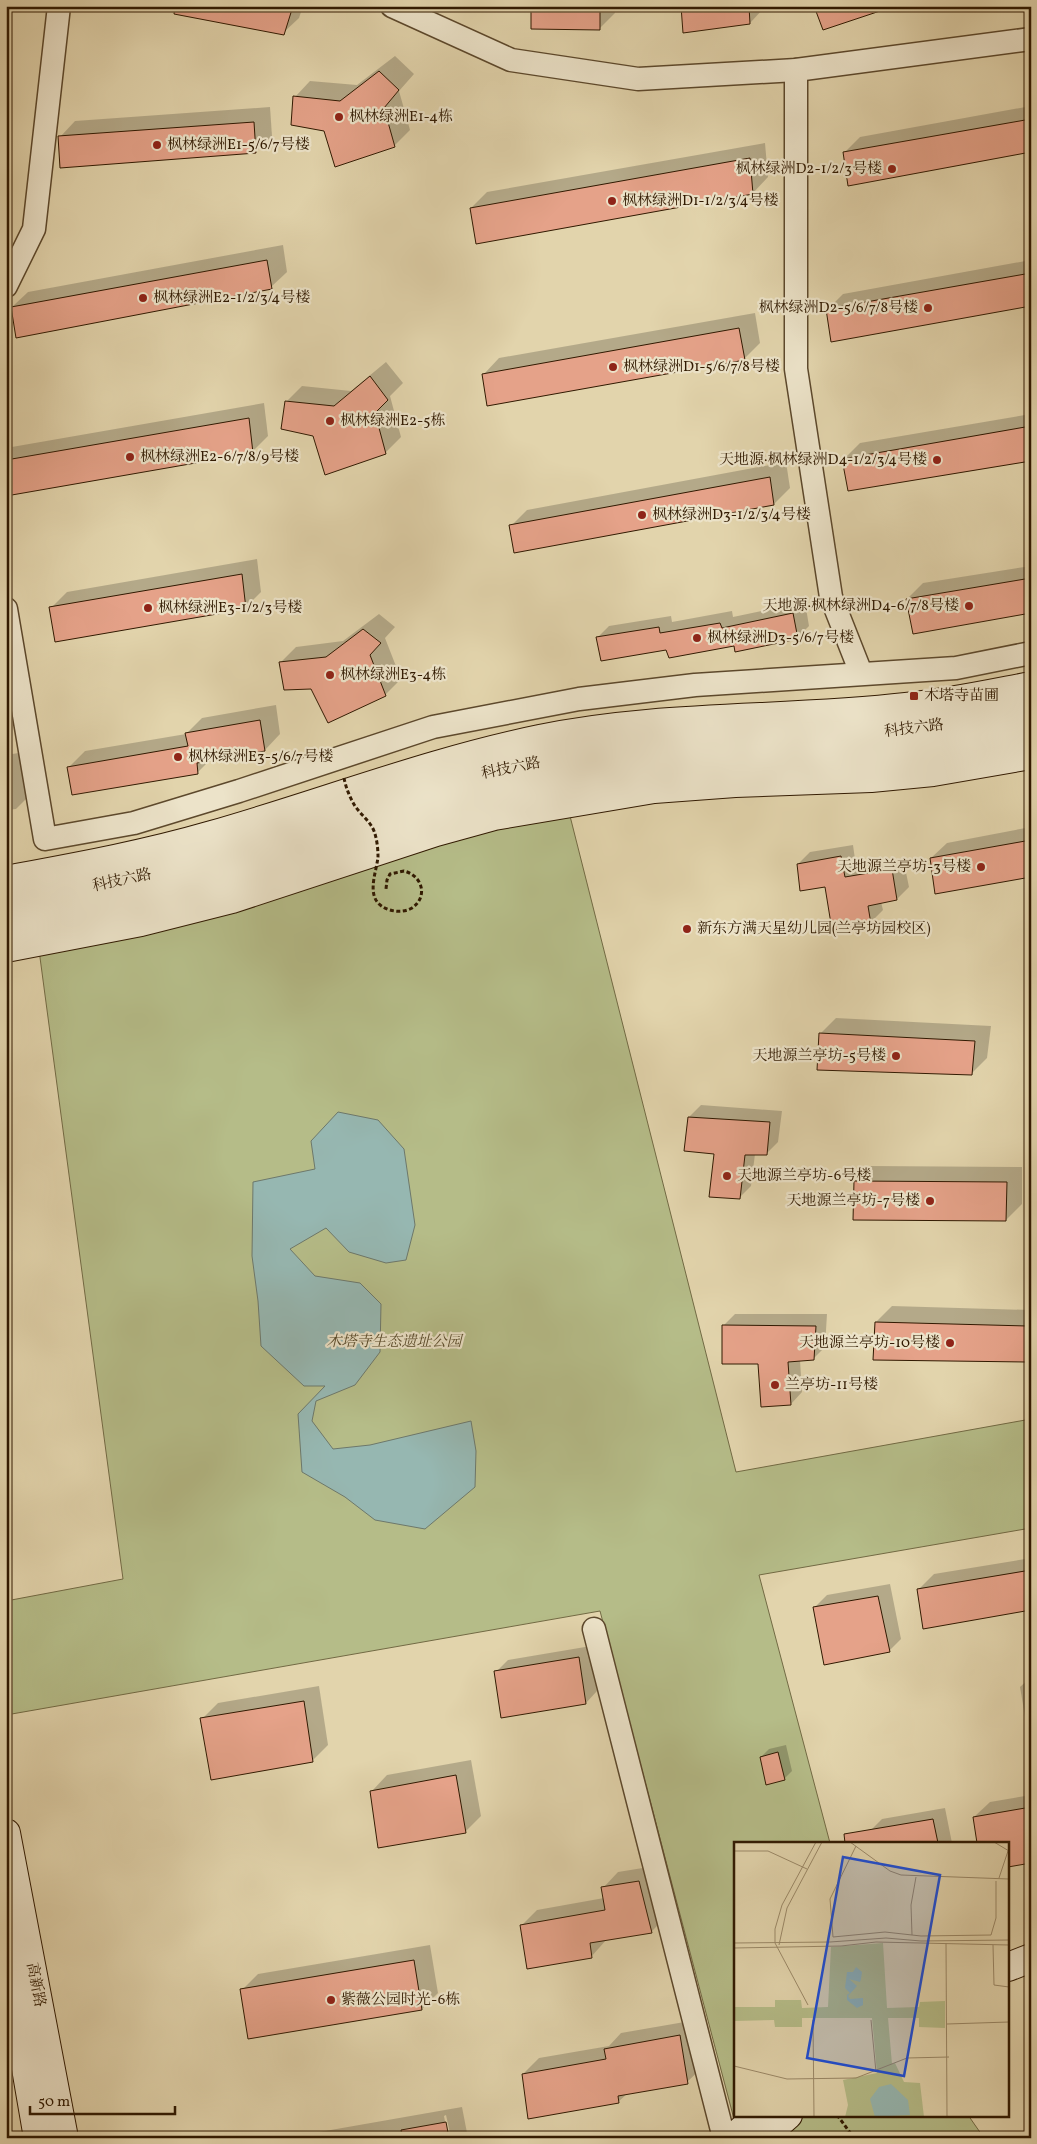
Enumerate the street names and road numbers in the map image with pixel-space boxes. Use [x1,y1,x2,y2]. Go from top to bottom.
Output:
street label: 科技六路 [883,715,945,743]
street label: 科技六路 [480,753,542,785]
street label: 科技六路 [90,864,154,898]
street label: 高新路 [20,1961,50,2009]

